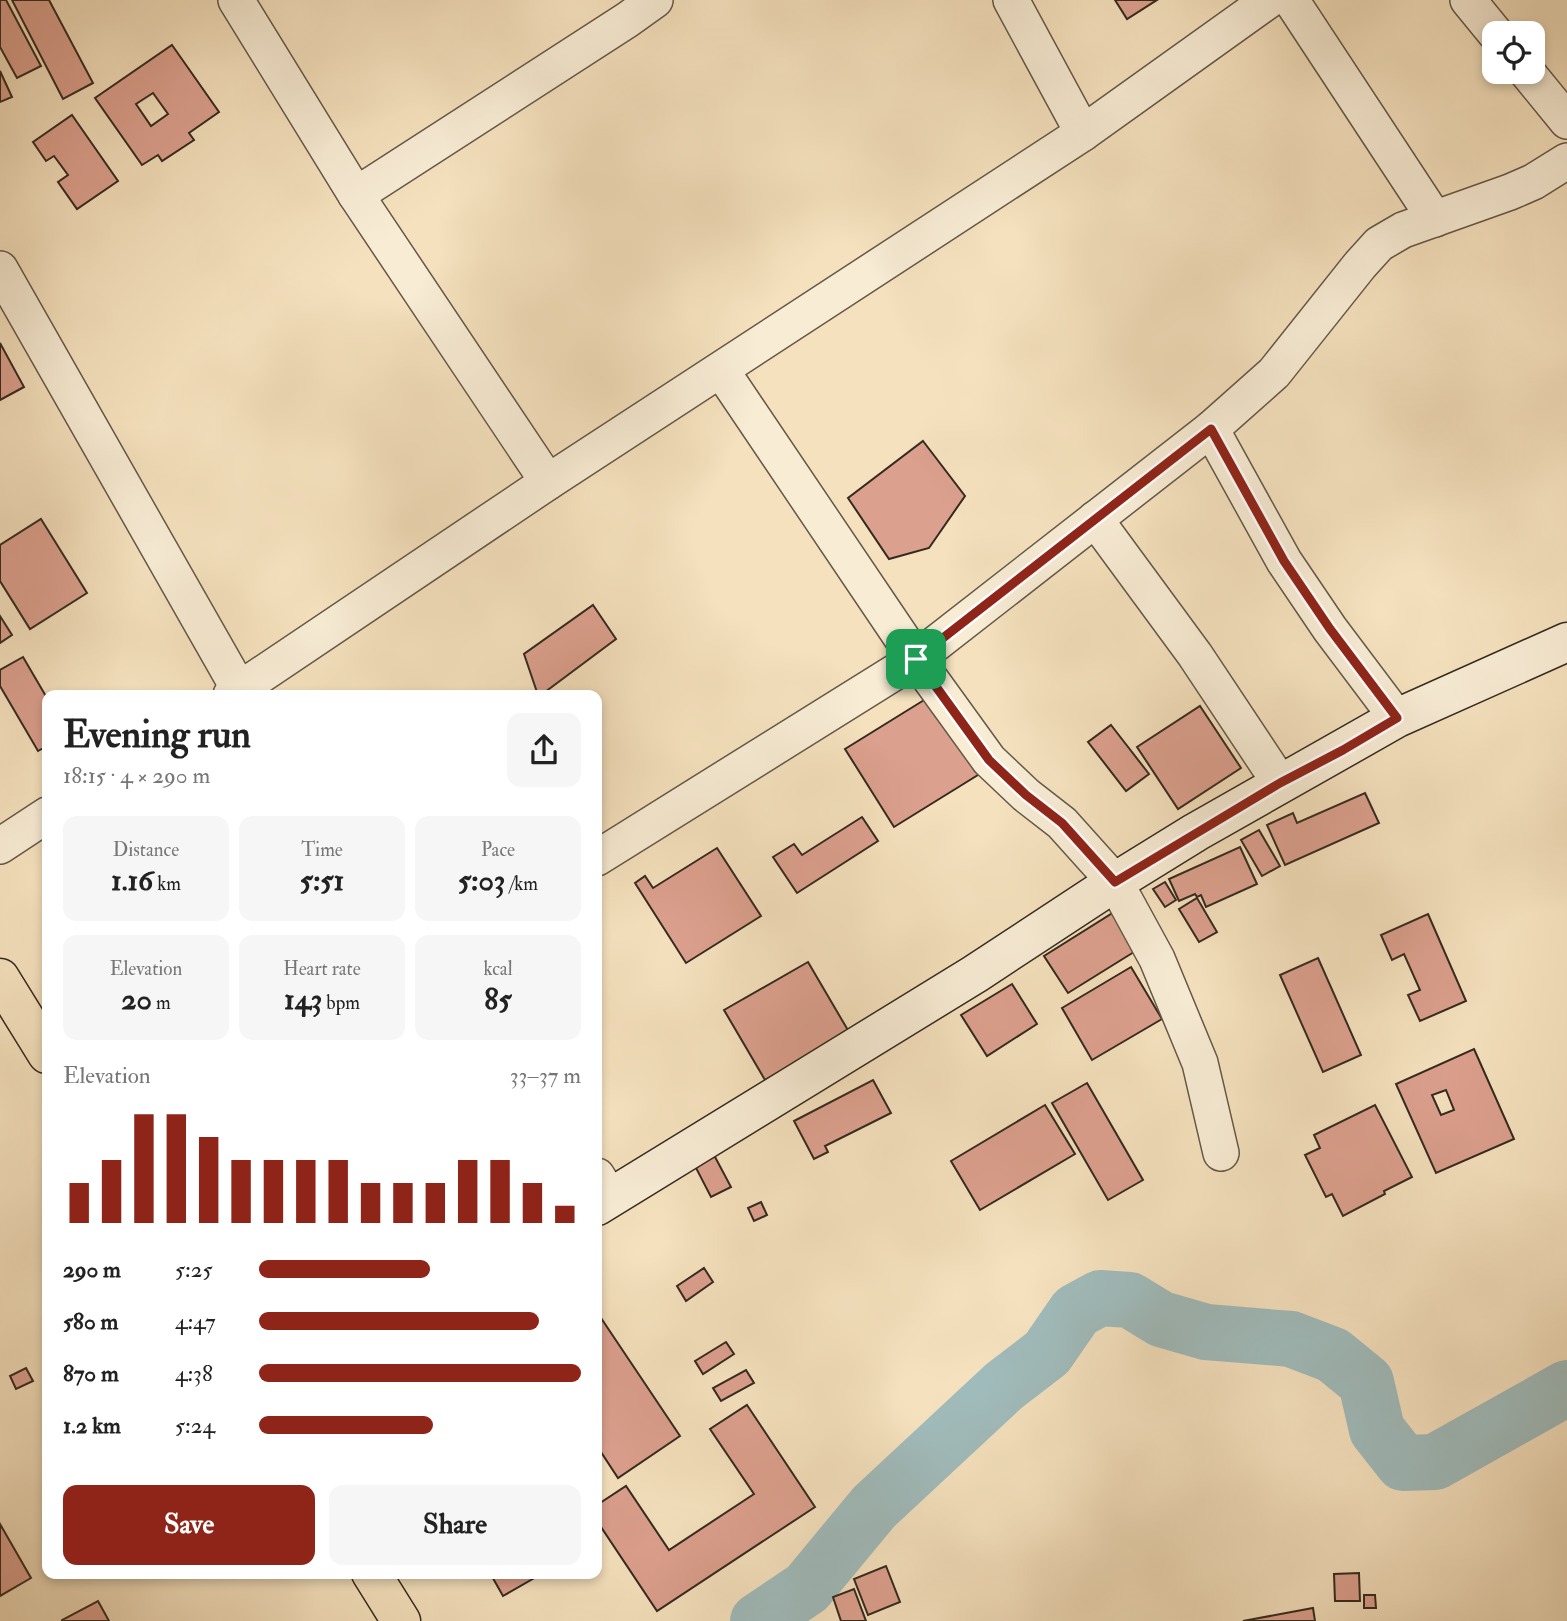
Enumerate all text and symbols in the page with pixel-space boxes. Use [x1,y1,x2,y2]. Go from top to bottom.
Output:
map controls [1482,21,1545,84]
button: locate [1482,21,1545,84]
pin [886,629,946,689]
icon: arrive [897,640,935,678]
text: Evening run [63,711,251,759]
button: share [507,713,581,787]
text: 18:15 · 4 × 290 m [63,761,210,790]
text: Distance [113,838,179,862]
text: Time [301,838,343,862]
text: Pace [481,838,515,862]
text: 1.16 [111,862,153,899]
text: 5:51 [300,862,344,899]
text: 5:03 [458,862,505,899]
text: km [153,872,181,896]
text: /km [505,872,538,896]
text: Elevation [110,957,182,981]
text: Heart rate [283,957,361,981]
text: kcal [483,957,513,981]
text: 20 [121,981,152,1018]
text: 143 [284,981,322,1018]
text: 85 [484,981,512,1018]
text: m [152,991,171,1015]
text: bpm [322,991,360,1015]
text: Elevation [63,1061,151,1090]
text: 33–37 m [510,1061,581,1090]
text: 290 m [63,1255,121,1284]
text: 5:25 [175,1255,213,1284]
text: 580 m [63,1307,118,1336]
text: 4:47 [175,1307,216,1336]
text: 870 m [63,1359,119,1388]
text: 4:38 [175,1359,213,1388]
text: 1.2 km [63,1411,121,1440]
text: 5:24 [175,1411,215,1440]
button: Save [63,1485,315,1565]
button: Share [329,1485,581,1565]

